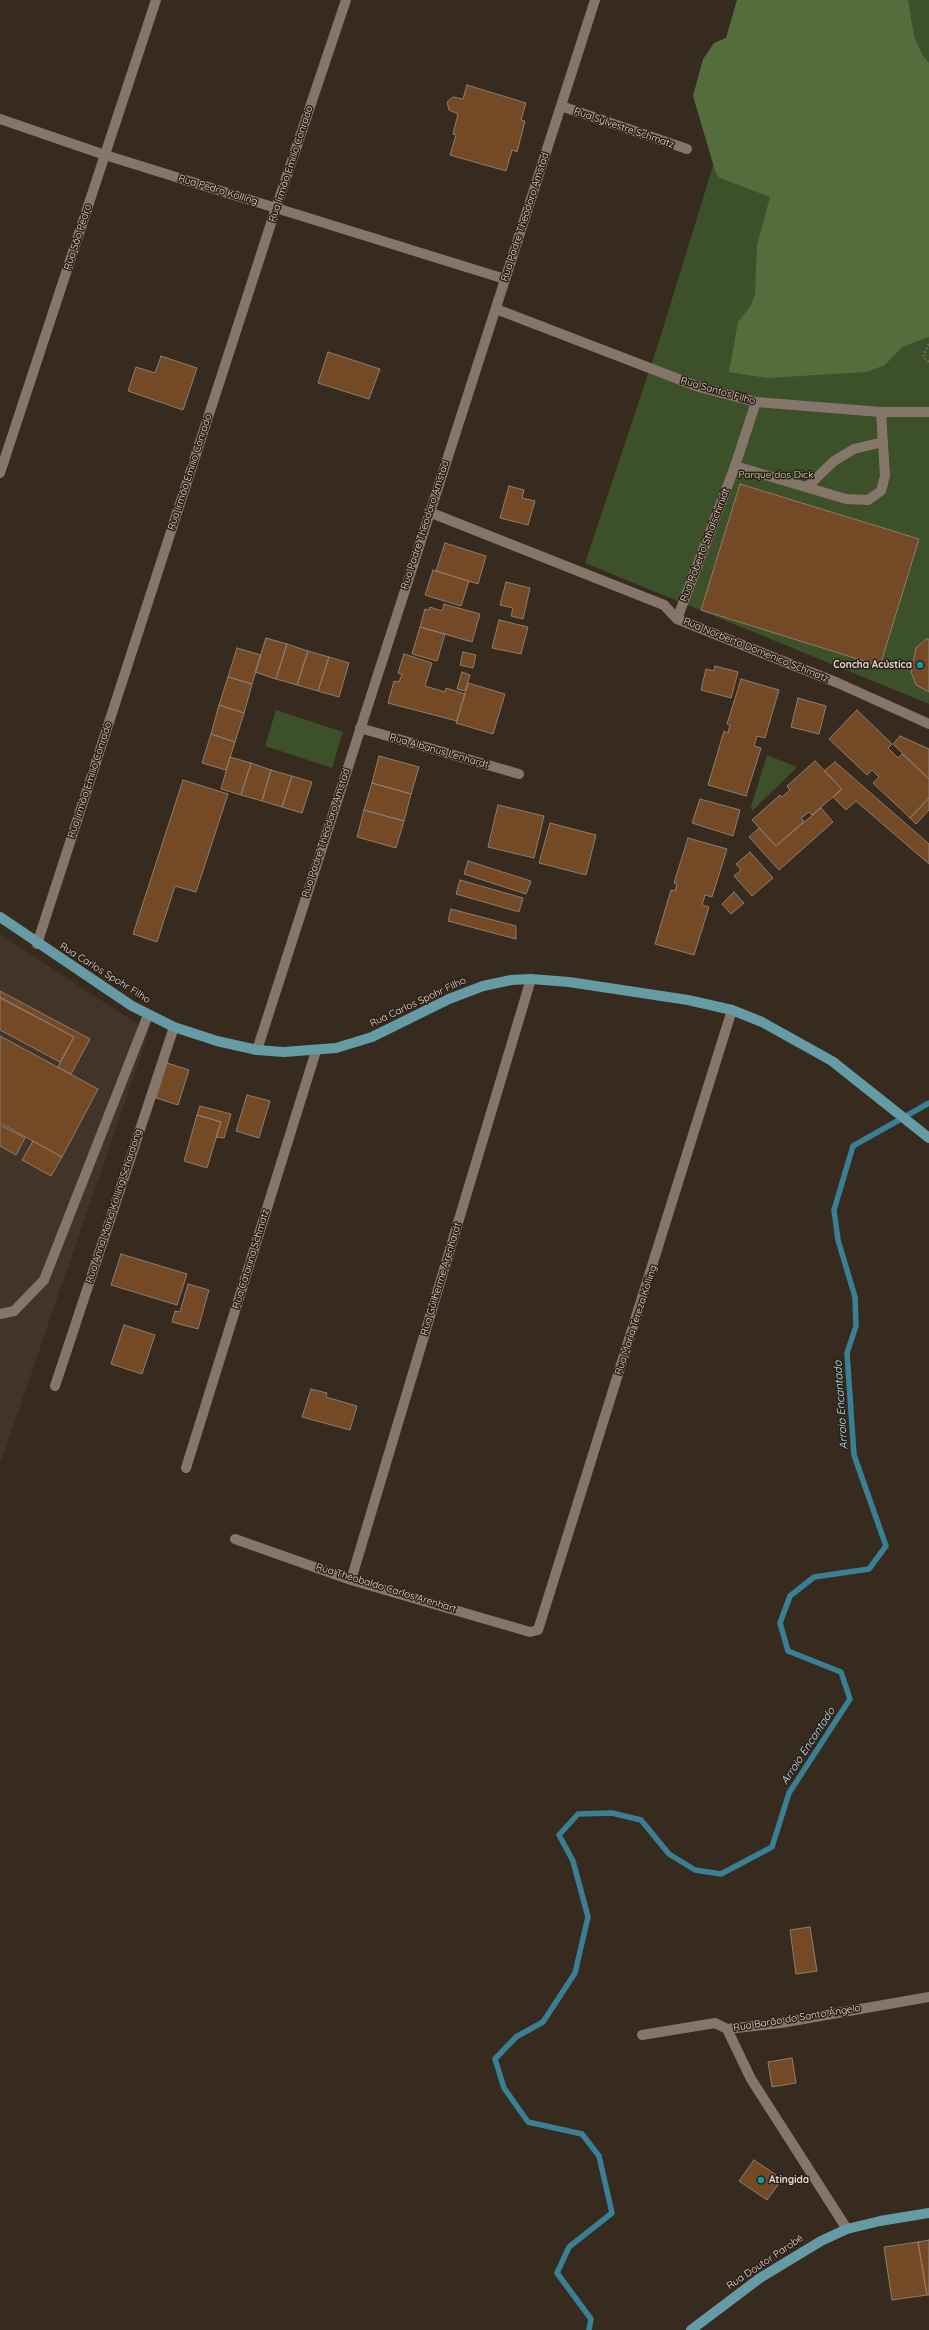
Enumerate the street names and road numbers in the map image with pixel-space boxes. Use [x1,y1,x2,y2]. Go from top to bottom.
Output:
street label: Rua Irmão Emílio Conrado [266,104,316,224]
street label: Rua Sylvestre Schmatz [572,105,676,151]
street label: Rua Padre Theodoro Amstad [498,151,552,283]
street label: Rua Pedro Kolling [177,172,259,208]
street label: Rua São Pedro [62,202,94,272]
street label: Rua Santos Filho [679,375,757,407]
street label: Rua Irmão Emílio Conrado [165,412,215,532]
street label: Rua Padre Theodoro Amstad [398,459,452,591]
street label: Rua Roberto Sthalschmidt [678,486,732,604]
street label: Rua Norberto Domenico Schmatz [682,615,830,685]
street label: Rua Irmão Emílio Conrado [65,720,115,840]
street label: Rua Albanus Lenhardt [388,731,490,771]
street label: Rua Padre Theodoro Amstad [299,767,353,899]
street label: Rua Carlos Spohr Filho [57,940,153,1006]
street label: Rua Carlos Spohr Filho [368,974,468,1030]
street label: Rua Anna Maria Kolling Schardong [83,1127,145,1285]
street label: Rua Catarina Schmatz [230,1208,272,1310]
street label: Rua Guilherme Arenhardt [418,1221,464,1337]
street label: Rua Maria Tereza Kolling [613,1264,659,1376]
street label: Rua Theobaldo Carlos Arenhart [314,1561,458,1615]
street label: Rua Barão do Santo Ângelo [732,2002,862,2034]
street label: Rua Doutor Parobé [725,2232,805,2292]

